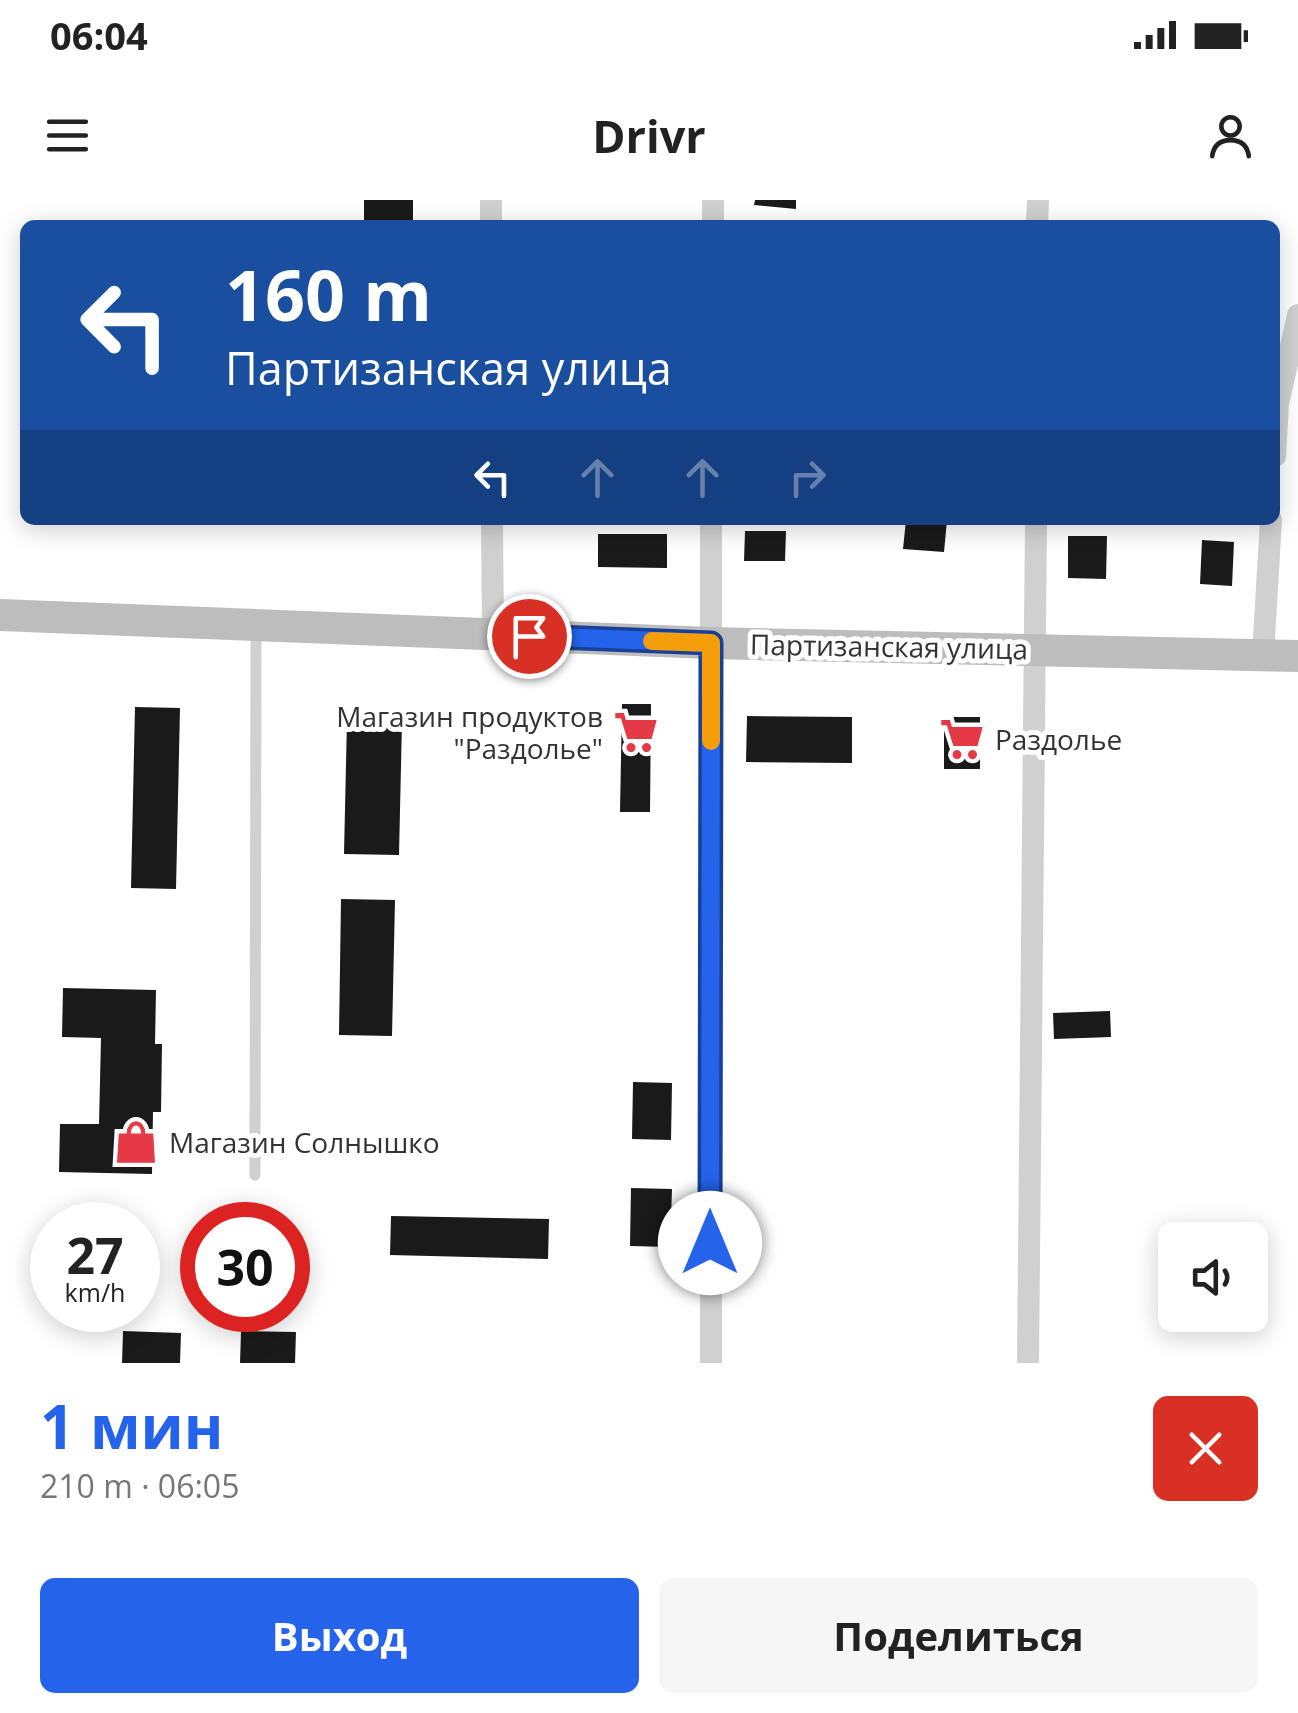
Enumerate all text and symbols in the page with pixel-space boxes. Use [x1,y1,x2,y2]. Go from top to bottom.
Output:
text: 06:04 [50,9,148,61]
text: Drivr [592,105,706,166]
icon: menu [40,108,95,163]
icon: person [1203,108,1258,163]
text: 160 m [225,246,432,342]
icon: left [60,260,190,390]
text: Партизанская улица [225,337,672,398]
icon: left [465,450,520,505]
icon: ahead [570,450,625,505]
icon: ahead [675,450,730,505]
icon: right [780,450,835,505]
pin [487,594,572,679]
icon: arrive [502,609,557,664]
street label: Партизанская улица [750,625,1028,667]
place label: Магазин продуктов "Раздолье" [336,697,603,767]
supermarket icon: Магазин продуктов "Раздолье" [612,708,660,756]
supermarket icon: Раздолье [938,715,986,763]
place label: Раздолье [995,720,1122,758]
shop icon: Магазин Солнышко [112,1118,160,1166]
place label: Магазин Солнышко [169,1123,440,1161]
position arrow [658,1191,762,1295]
speed limit sign: 30 [180,1202,310,1332]
text: 27 [66,1221,124,1289]
map controls [1158,1222,1268,1332]
button: sound [1158,1222,1268,1332]
text: km/h [65,1275,125,1309]
text: 1 мин [40,1385,224,1467]
button: close [1153,1396,1258,1501]
text: 210 m · 06:05 [40,1464,239,1507]
button: Выход [40,1578,639,1693]
button: Поделиться [659,1578,1258,1693]

